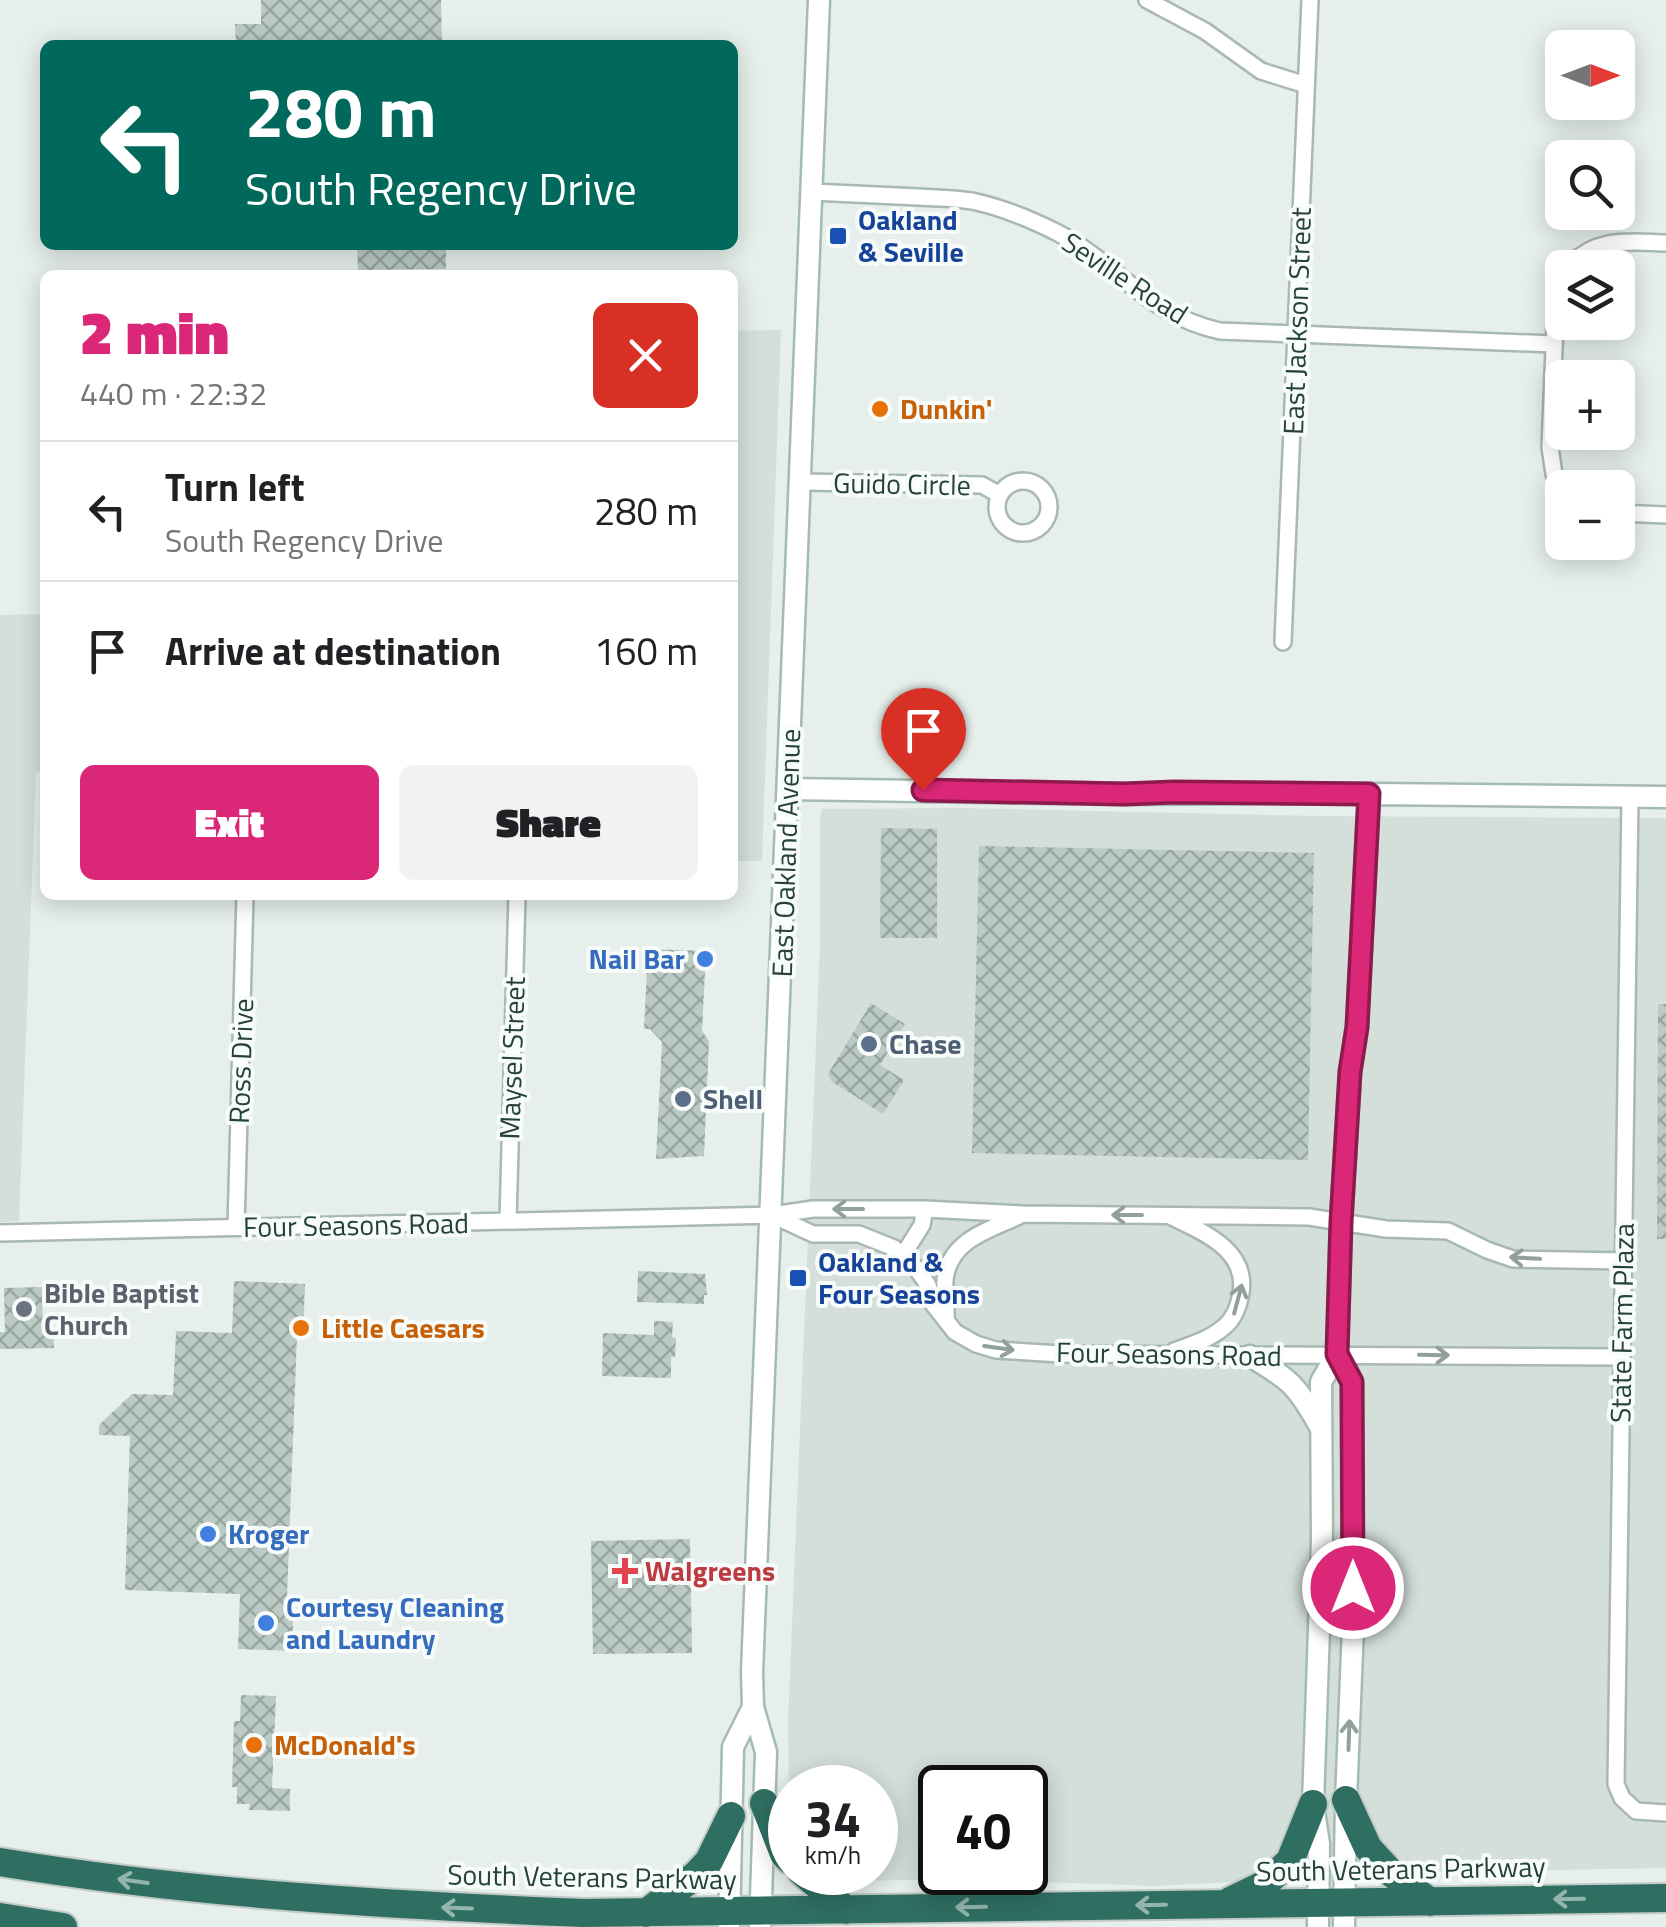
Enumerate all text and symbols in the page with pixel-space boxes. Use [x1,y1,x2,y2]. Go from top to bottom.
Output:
north arrow [1545,30,1635,120]
map controls [1545,30,1635,560]
text: 280 m [245,58,437,164]
icon: left [80,80,210,210]
button: search [1545,140,1635,230]
text: South Regency Drive [245,154,637,222]
place label: Oakland & Seville [858,198,964,273]
street label: East Jackson Street [1271,206,1322,435]
street label: Seville Road [1054,221,1197,334]
marker: Oakland & Seville [827,225,849,247]
button: layers [1545,250,1635,340]
text: 2 min [80,286,229,377]
button: close [593,303,698,408]
button: + [1545,360,1635,450]
text: 440 m · 22:32 [80,369,267,417]
place label: Dunkin' [900,387,992,430]
marker: Dunkin' [869,398,891,420]
text: Turn left [165,458,305,516]
street label: Guido Circle [833,461,971,506]
button: − [1545,470,1635,560]
text: 280 m [594,482,698,540]
icon: left [80,484,135,539]
text: South Regency Drive [165,516,444,564]
text: Arrive at destination [165,622,501,680]
text: 160 m [594,622,698,680]
icon: arrive [80,624,135,679]
pin [881,688,966,791]
icon: arrive [896,703,951,758]
street label: East Oakland Avenue [760,728,811,978]
button: Exit [80,765,379,880]
button: Share [399,765,698,880]
place label: Nail Bar [589,937,685,980]
marker: Nail Bar [694,948,716,970]
street label: Maysel Street [487,976,536,1140]
street label: Ross Drive [217,998,264,1124]
place label: Chase [889,1022,962,1065]
marker: Chase [858,1033,880,1055]
place label: Shell [703,1077,763,1120]
marker: Shell [672,1088,694,1110]
one-way arrow [833,1200,866,1218]
street label: Four Seasons Road [243,1201,469,1248]
one-way arrow [1111,1206,1144,1224]
street label: State Farm Plaza [1598,1223,1645,1423]
place label: Oakland & Four Seasons [818,1240,980,1315]
one-way arrow [1510,1248,1542,1267]
marker: Oakland & Four Seasons [787,1267,809,1289]
place label: Bible Baptist Church [44,1271,199,1346]
one-way arrow [1229,1283,1248,1315]
marker: Bible Baptist Church [13,1298,35,1320]
place label: Little Caesars [321,1306,485,1349]
marker: Little Caesars [290,1317,312,1339]
street label: Four Seasons Road [1056,1330,1282,1377]
one-way arrow [982,1340,1015,1358]
one-way arrow [1418,1346,1450,1364]
place label: Kroger [228,1512,309,1555]
marker: Kroger [197,1523,219,1545]
position arrow [1301,1536,1405,1640]
place label: Walgreens [645,1549,775,1592]
marker: Walgreens [614,1560,636,1582]
place label: Courtesy Cleaning and Laundry [286,1585,504,1660]
marker: Courtesy Cleaning and Laundry [255,1612,277,1634]
one-way arrow [1339,1719,1358,1751]
place label: McDonald's [274,1723,416,1766]
marker: McDonald's [243,1734,265,1756]
speed limit sign: 40 [918,1765,1048,1895]
text: 34 [805,1780,861,1856]
text: km/h [805,1836,861,1874]
street label: South Veterans Parkway [1256,1844,1546,1893]
street label: South Veterans Parkway [447,1852,737,1901]
one-way arrow [117,1871,150,1889]
one-way arrow [1553,1890,1585,1909]
one-way arrow [1136,1896,1168,1914]
one-way arrow [441,1898,473,1917]
one-way arrow [955,1898,987,1917]

